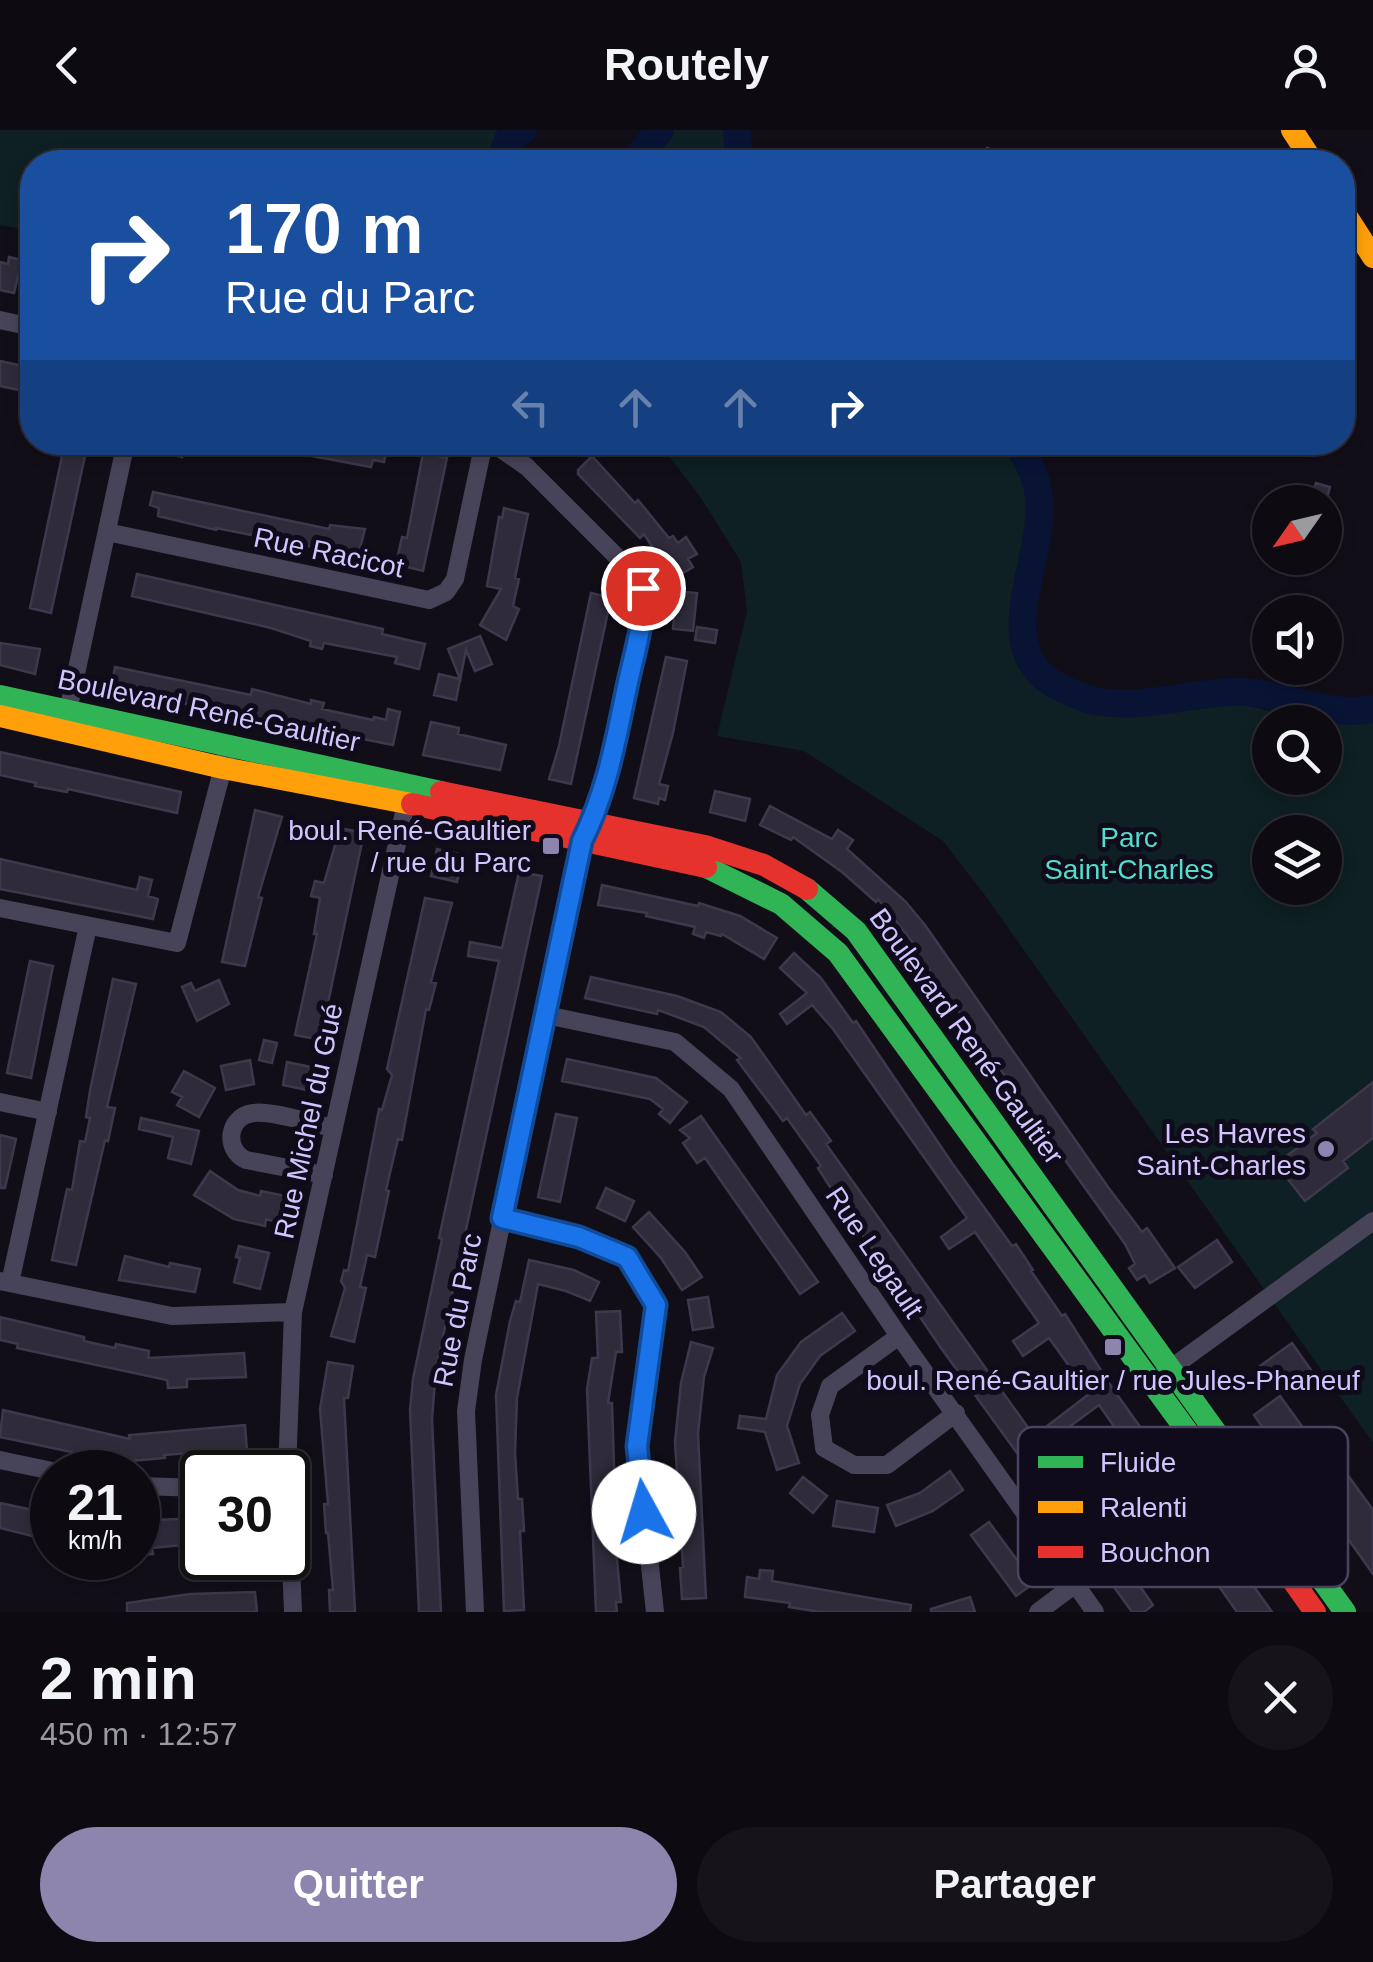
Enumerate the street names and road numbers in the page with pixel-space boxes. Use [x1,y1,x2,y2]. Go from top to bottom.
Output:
street label: Rue Racicot [251,521,407,584]
street label: Boulevard René-Gaultier [55,663,363,758]
street label: Boulevard René-Gaultier [863,903,1070,1170]
street label: Rue Michel du Gué [268,1001,349,1242]
street label: Rue Legault [820,1181,930,1324]
street label: Rue du Parc [427,1231,488,1389]

